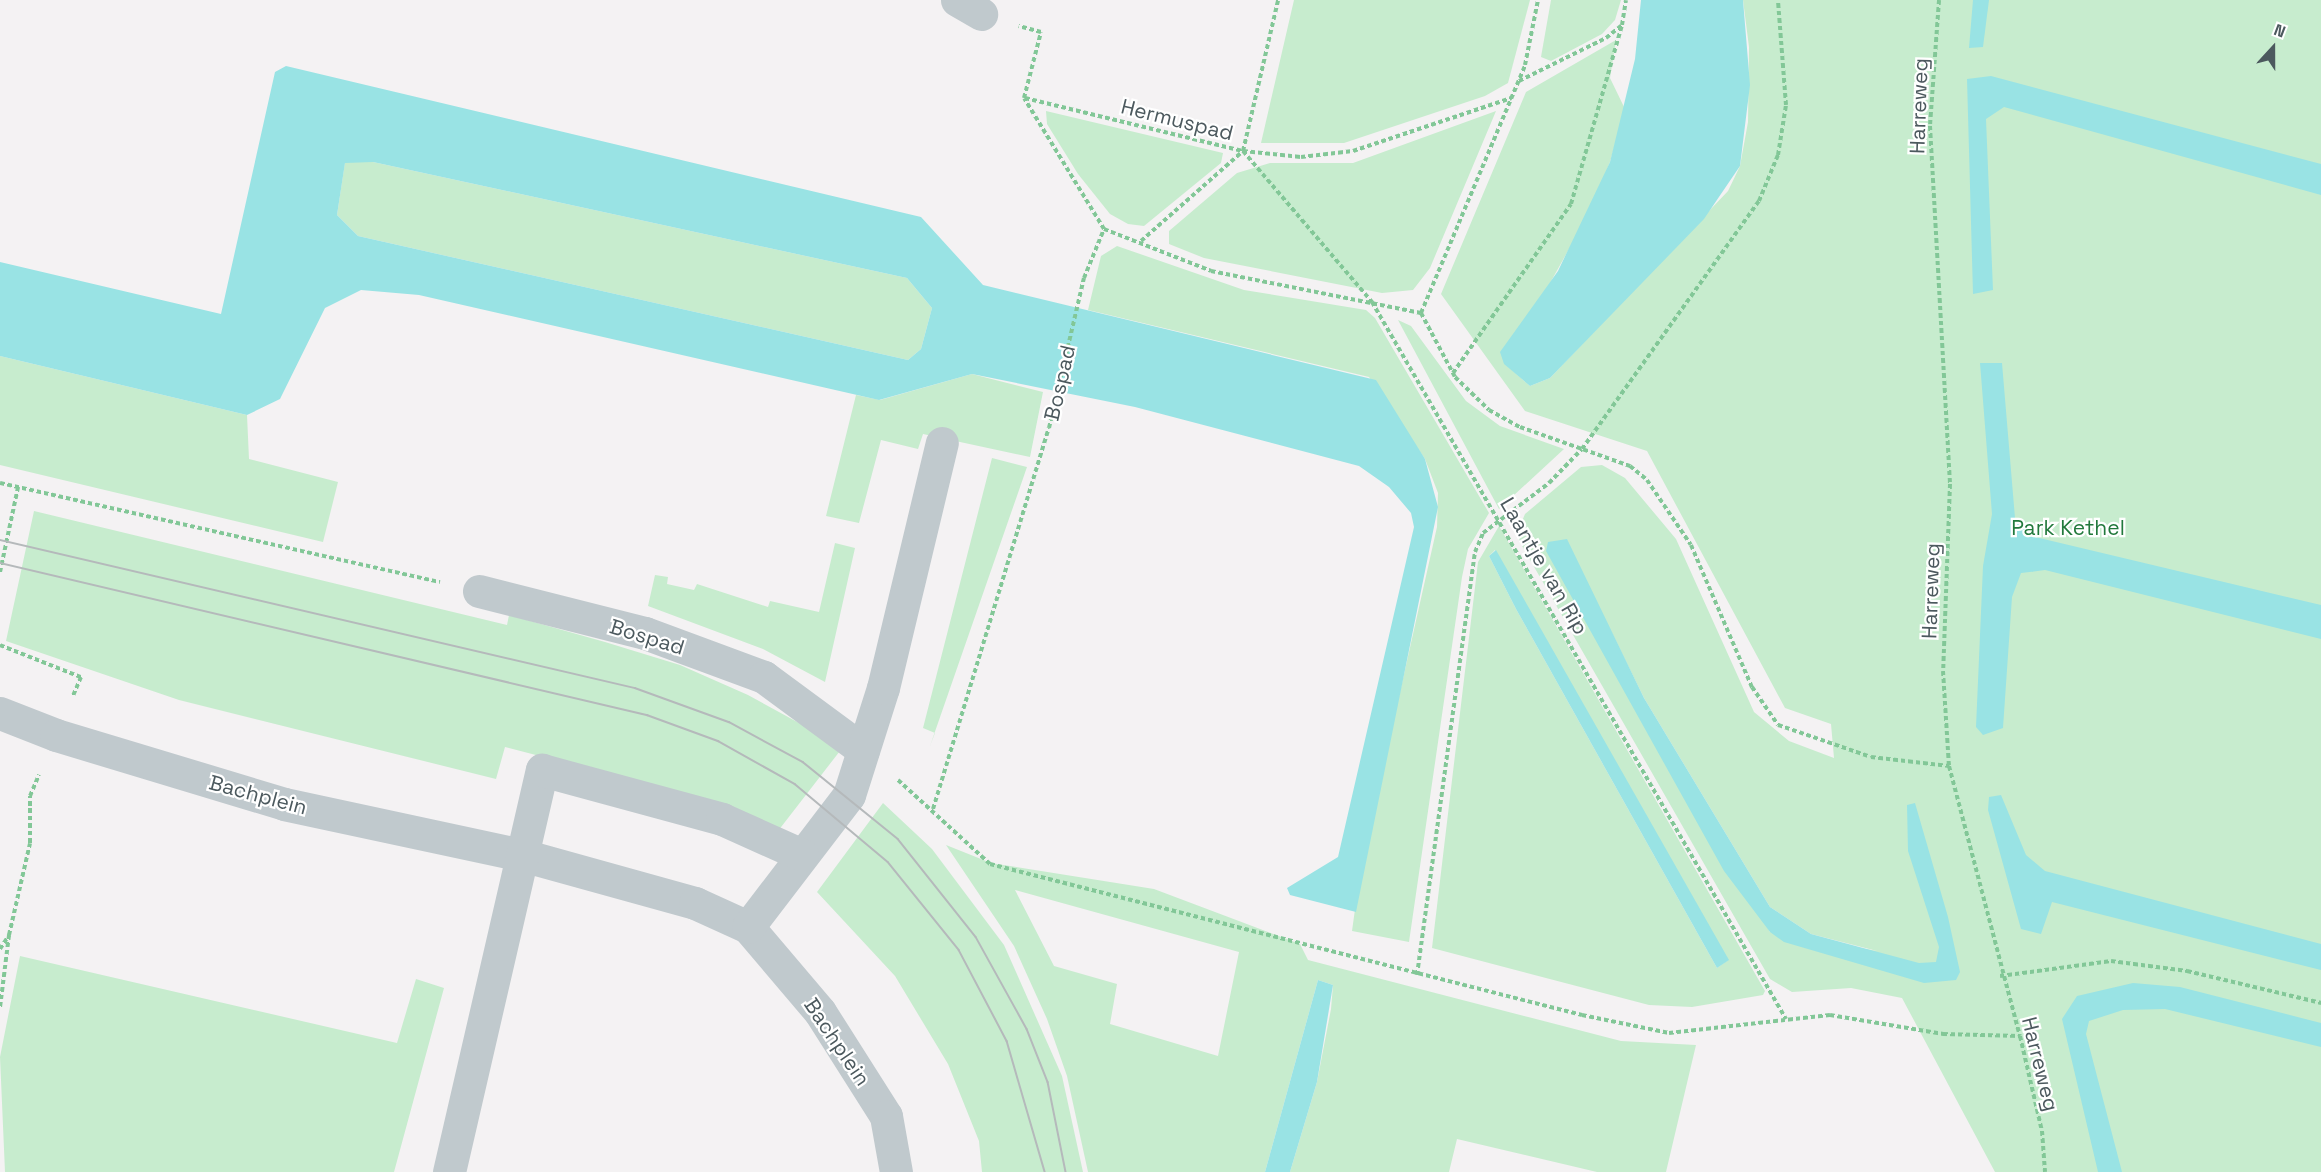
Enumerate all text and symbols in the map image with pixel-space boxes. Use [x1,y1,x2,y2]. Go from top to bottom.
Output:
north arrow [2243,18,2303,78]
text: N [2271,19,2288,42]
street label: Harreweg [1905,58,1933,154]
street label: Hermuspad [1118,94,1236,146]
street label: Bospad [1039,343,1081,423]
street label: Laantje van Rip [1495,493,1593,639]
park label: Park Kethel [2011,515,2125,541]
street label: Harreweg [1917,543,1945,639]
street label: Bospad [607,614,687,660]
street label: Bachplein [206,770,310,820]
street label: Bachplein [799,993,875,1091]
street label: Harreweg [2016,1014,2064,1114]

